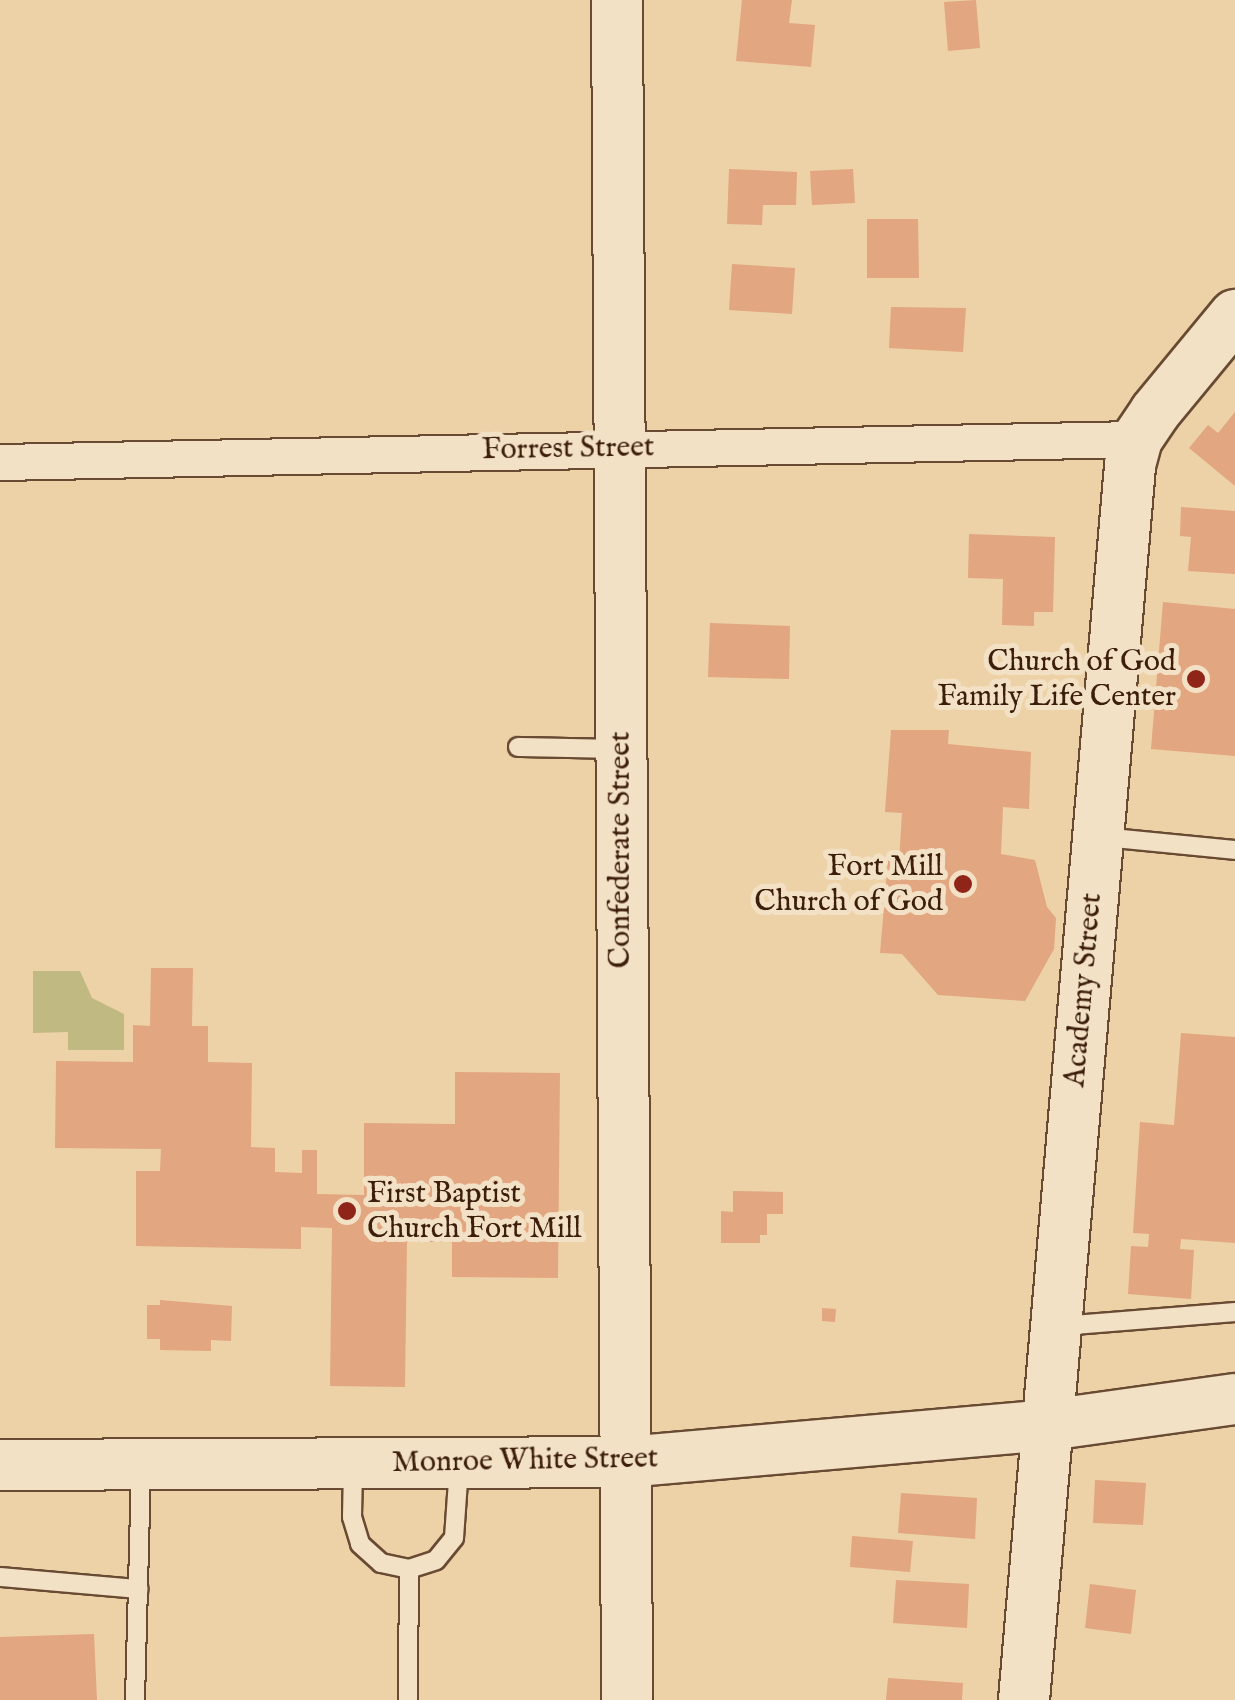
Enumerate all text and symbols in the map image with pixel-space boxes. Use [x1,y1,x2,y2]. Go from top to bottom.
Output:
street label: Forrest Street [481,429,655,469]
place label: Church of God Family Life Center [937,644,1176,714]
marker: Church of God Family Life Center [1185,668,1207,690]
street label: Confederate Street [603,732,639,968]
place label: Fort Mill Church of God [754,849,943,920]
marker: Fort Mill Church of God [952,873,974,895]
street label: Academy Street [1058,891,1110,1089]
place label: First Baptist Church Fort Mill [367,1176,582,1246]
marker: First Baptist Church Fort Mill [336,1200,358,1222]
street label: Monroe White Street [392,1441,658,1481]

